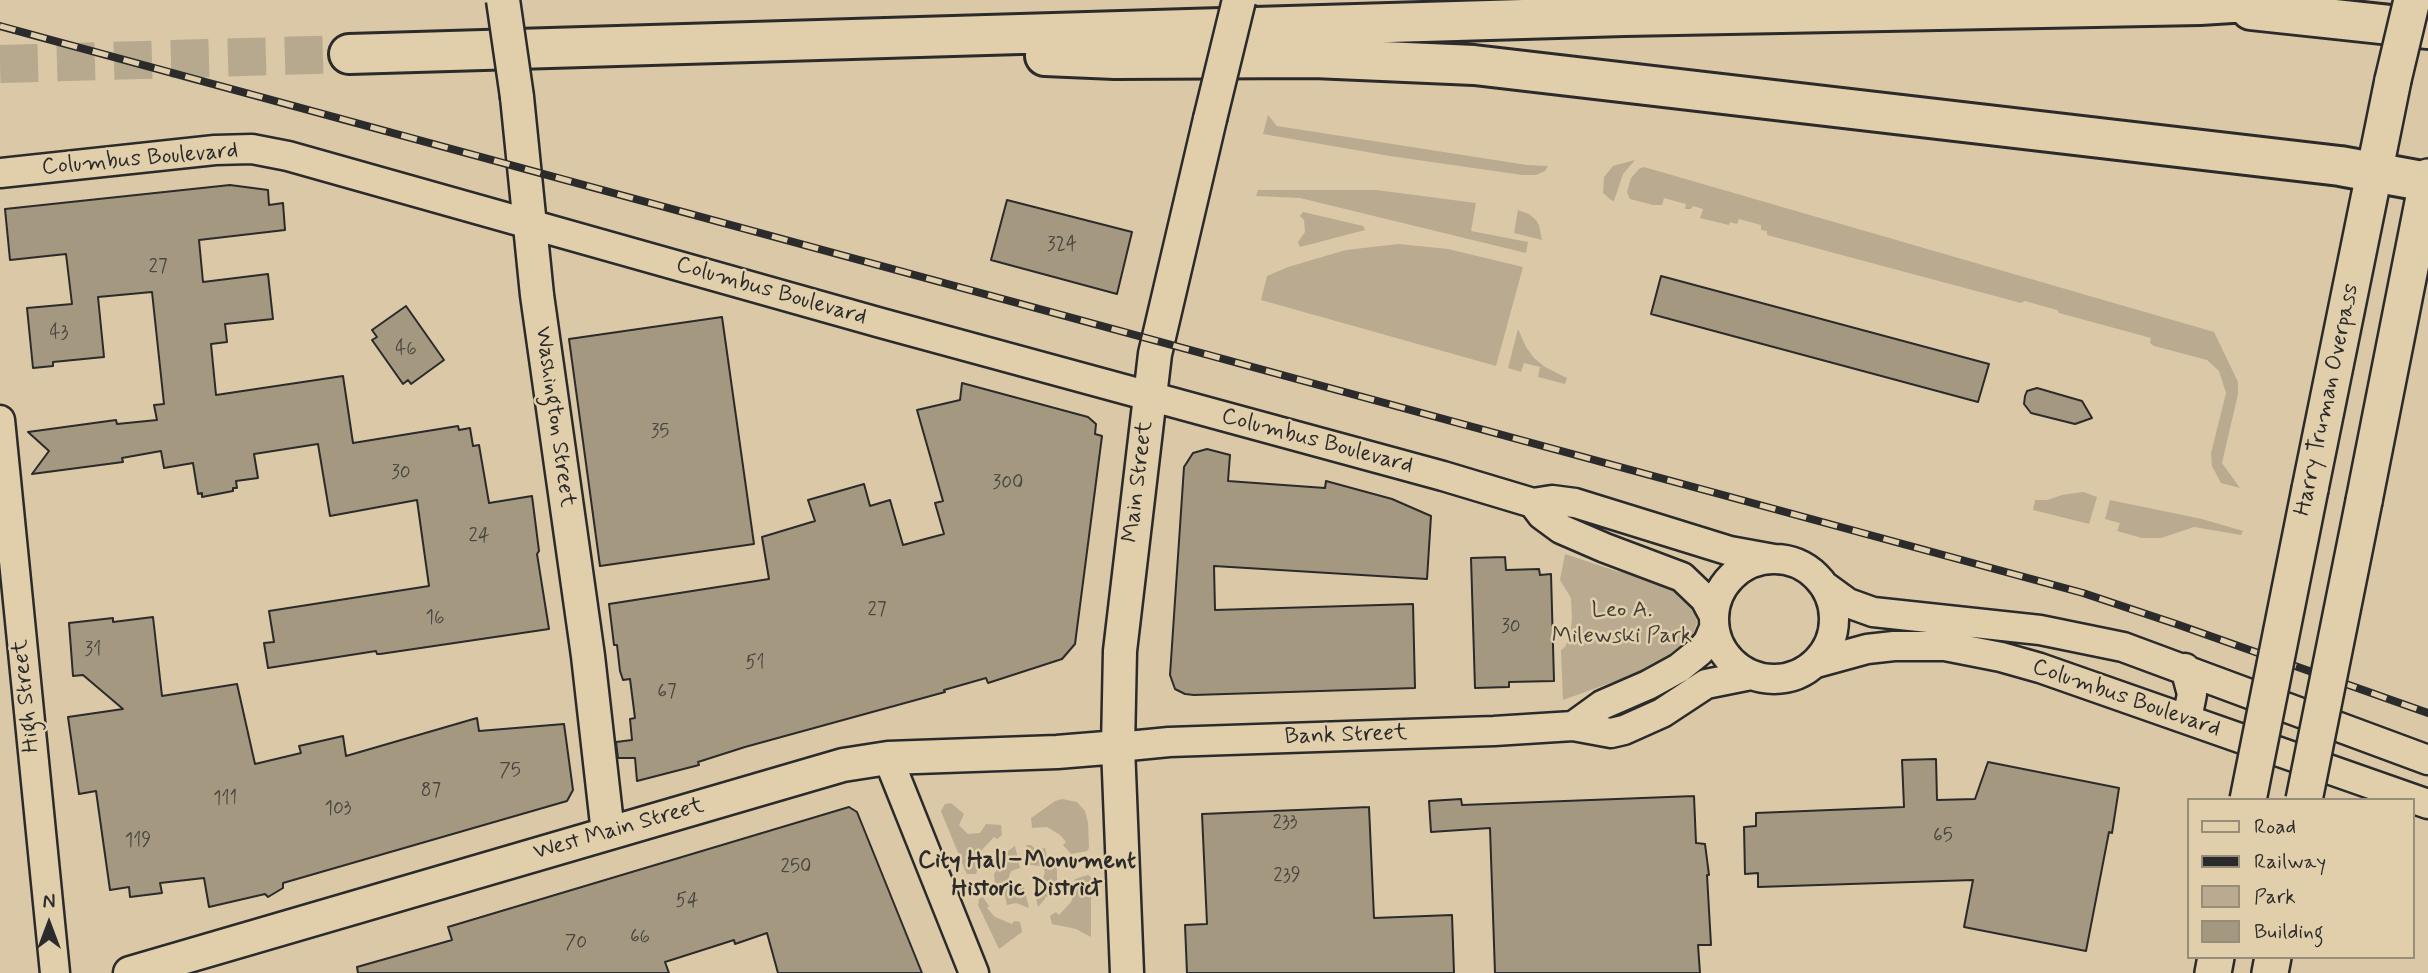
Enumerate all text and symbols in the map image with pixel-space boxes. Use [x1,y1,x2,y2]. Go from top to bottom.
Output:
street label: Columbus Boulevard [41,138,239,182]
house number: 324 [1047,235,1077,257]
street label: Columbus Boulevard [672,252,870,332]
house number: 27 [149,257,167,279]
street label: Harry Truman Overpass [2290,281,2366,519]
house number: 43 [49,323,69,345]
street label: Washington Street [528,325,580,509]
house number: 46 [395,339,417,361]
street label: Columbus Boulevard [1218,403,1416,481]
street label: Main Street [1118,420,1160,544]
house number: 35 [651,422,669,444]
house number: 30 [391,463,411,485]
house number: 300 [993,473,1023,495]
house number: 24 [469,526,489,548]
park label: Leo A. Milewski Park [1552,597,1692,651]
house number: 27 [868,600,886,622]
house number: 16 [426,608,444,630]
house number: 30 [1501,617,1521,639]
street label: High Street [7,638,47,754]
house number: 31 [85,640,101,662]
house number: 51 [745,653,765,675]
street label: Columbus Boulevard [2028,654,2224,744]
house number: 67 [657,682,677,704]
street label: Bank Street [1284,720,1408,752]
house number: 75 [499,761,521,783]
house number: 87 [421,781,441,803]
house number: 111 [213,789,237,811]
street label: West Main Street [531,793,707,867]
legend [2186,798,2414,959]
house number: 103 [324,799,352,821]
house number: 233 [1272,813,1298,835]
text: Road [2254,813,2296,841]
house number: 65 [1933,826,1953,848]
house number: 119 [125,831,151,853]
district label: City Hall–Monument Historic District [918,848,1136,904]
text: Railway [2254,848,2326,876]
house number: 250 [781,857,811,879]
house number: 239 [1273,866,1301,888]
text: Park [2254,883,2296,911]
north arrow [14,889,84,959]
text: N [43,890,55,915]
house number: 54 [676,891,698,913]
text: Building [2254,918,2324,946]
house number: 66 [630,927,650,949]
house number: 70 [565,933,587,955]

